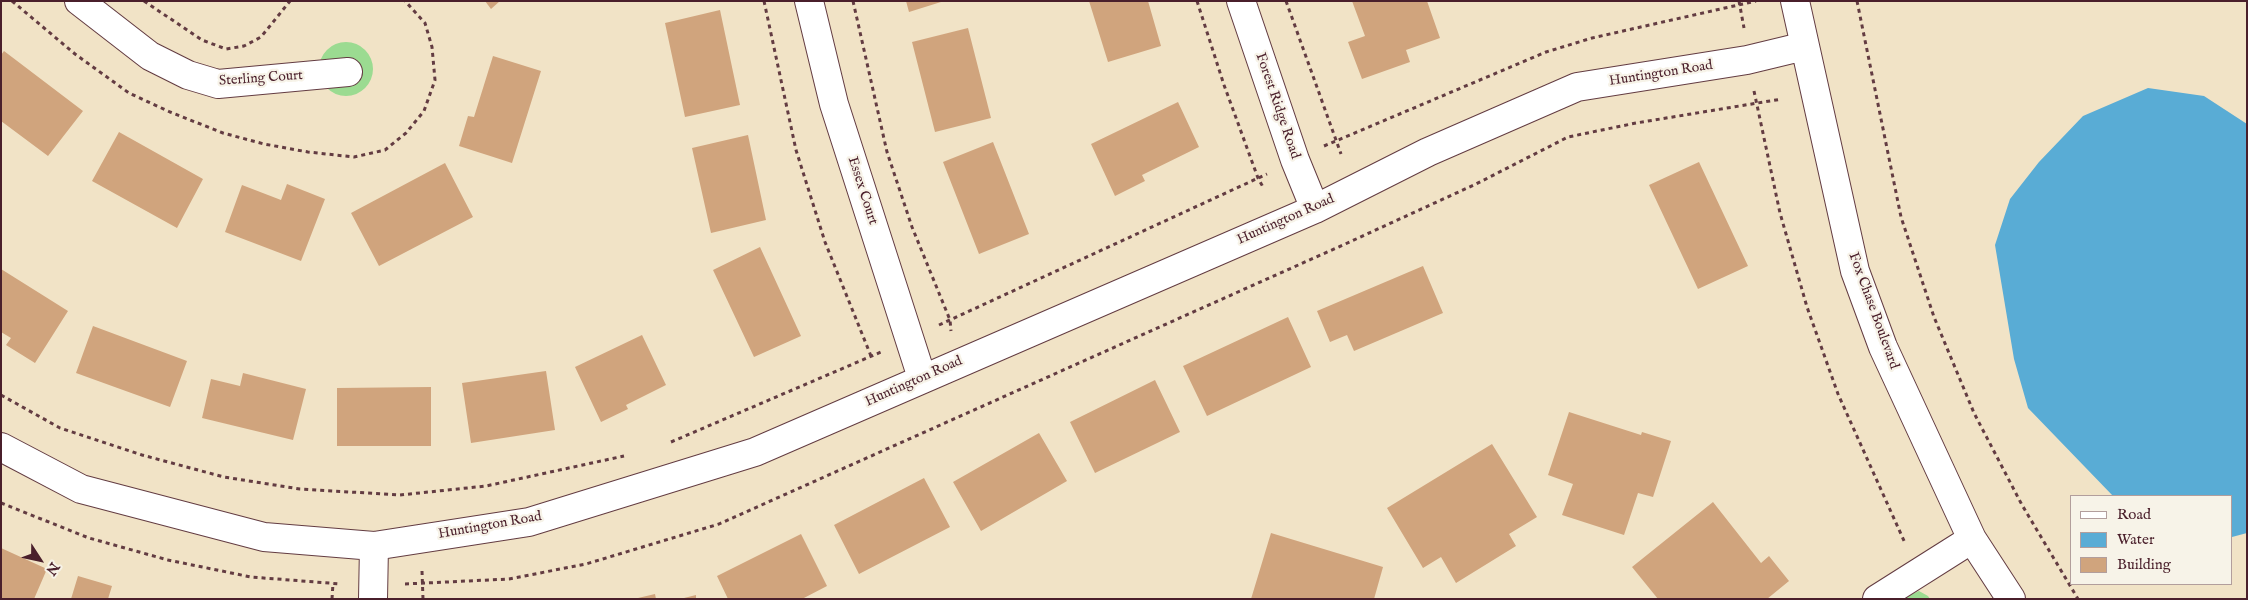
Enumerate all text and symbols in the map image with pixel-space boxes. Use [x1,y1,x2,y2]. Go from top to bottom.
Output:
street label: Forest Ridge Road [1251,51,1303,161]
street label: Huntington Road [1608,58,1714,90]
street label: Sterling Court [219,68,303,90]
street label: Essex Court [843,155,881,227]
street label: Huntington Road [1235,191,1337,249]
street label: Fox Chase Boulevard [1844,250,1902,372]
street label: Huntington Road [863,353,965,411]
legend [2070,495,2233,585]
text: Road [2117,505,2151,524]
street label: Huntington Road [437,509,543,543]
text: Water [2117,530,2154,549]
north arrow [15,535,65,585]
text: Building [2117,555,2171,574]
text: N [41,558,63,579]

